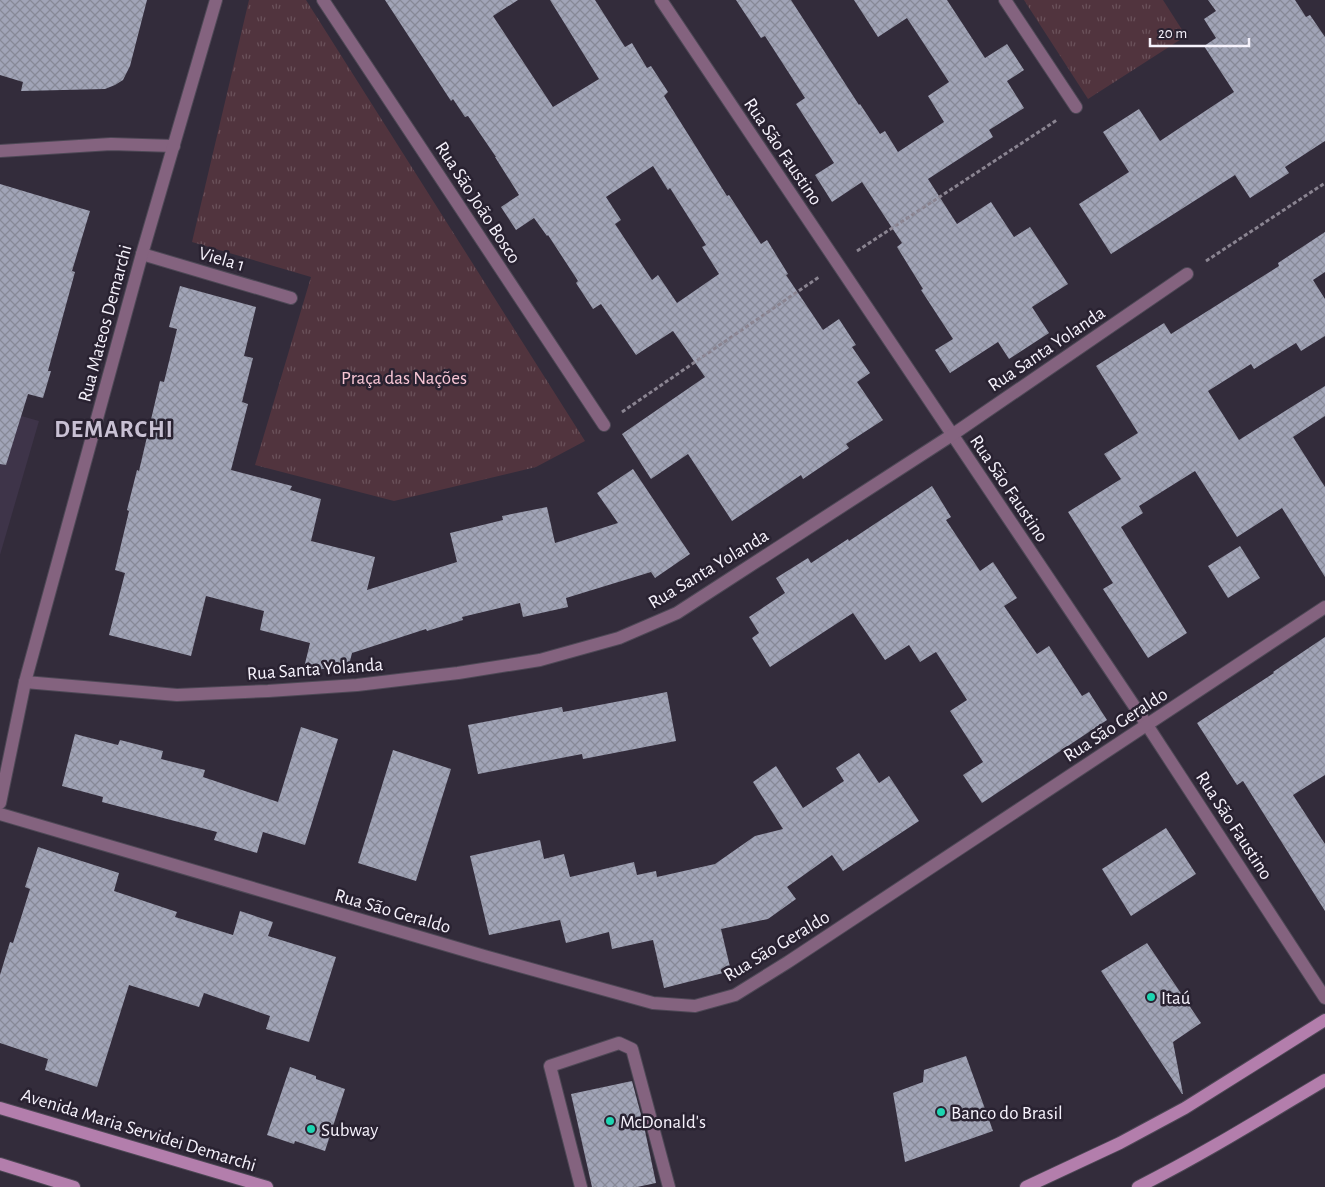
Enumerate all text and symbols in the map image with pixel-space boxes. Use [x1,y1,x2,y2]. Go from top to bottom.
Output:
scale bar [1150,15,1249,47]
text: 20 m [1158,26,1187,41]
street label: Rua São Faustino [740,95,825,209]
street label: Rua São João Bosco [431,139,524,267]
street label: Rua Mateos Demarchi [75,243,136,404]
street label: Viela 1 [196,244,247,275]
street label: Rua Santa Yolanda [985,303,1109,395]
park label: Praça das Nações [341,369,467,388]
district label: DEMARCHI [54,418,174,442]
street label: Rua São Faustino [966,432,1051,546]
street label: Rua Santa Yolanda [645,526,772,613]
street label: Rua Santa Yolanda [246,655,384,684]
street label: Rua São Geraldo [1060,685,1171,766]
street label: Rua São Faustino [1192,768,1276,883]
street label: Rua São Geraldo [332,886,453,937]
street label: Rua São Geraldo [720,907,833,985]
place label: Itaú [1161,989,1191,1008]
marker: Itaú [1145,991,1157,1003]
street label: Avenida Maria Servidei Demarchi [19,1086,258,1175]
place label: Banco do Brasil [951,1104,1063,1123]
marker: Banco do Brasil [935,1106,947,1118]
place label: McDonald's [620,1113,706,1132]
marker: McDonald's [604,1115,616,1127]
place label: Subway [321,1121,378,1140]
marker: Subway [305,1123,317,1135]

